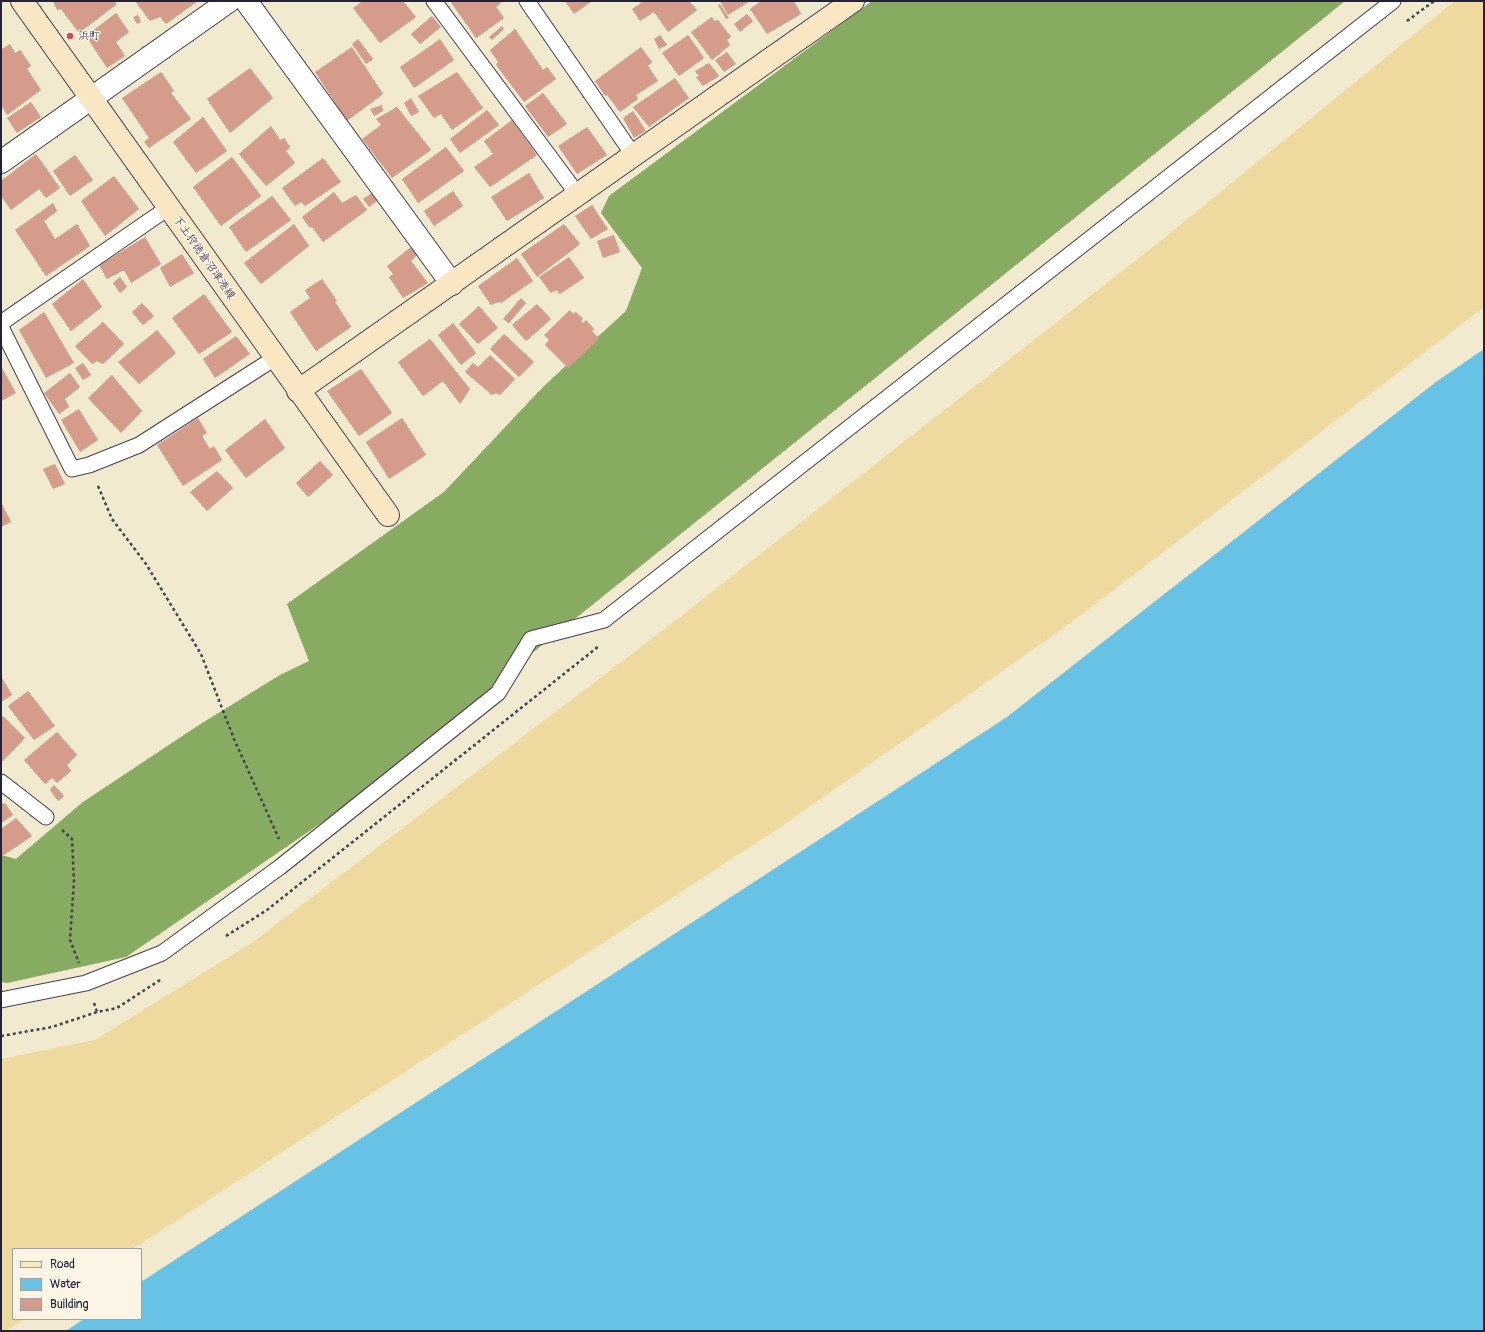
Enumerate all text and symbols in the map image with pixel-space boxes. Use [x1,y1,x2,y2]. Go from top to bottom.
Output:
place label: 浜町 [78,29,100,43]
marker: 浜町 [65,31,75,41]
street label: 下土狩徳倉沼津港線 [170,214,238,302]
legend [12,1248,142,1320]
text: Road [50,1257,75,1272]
text: Water [50,1277,81,1292]
text: Building [50,1297,89,1312]

